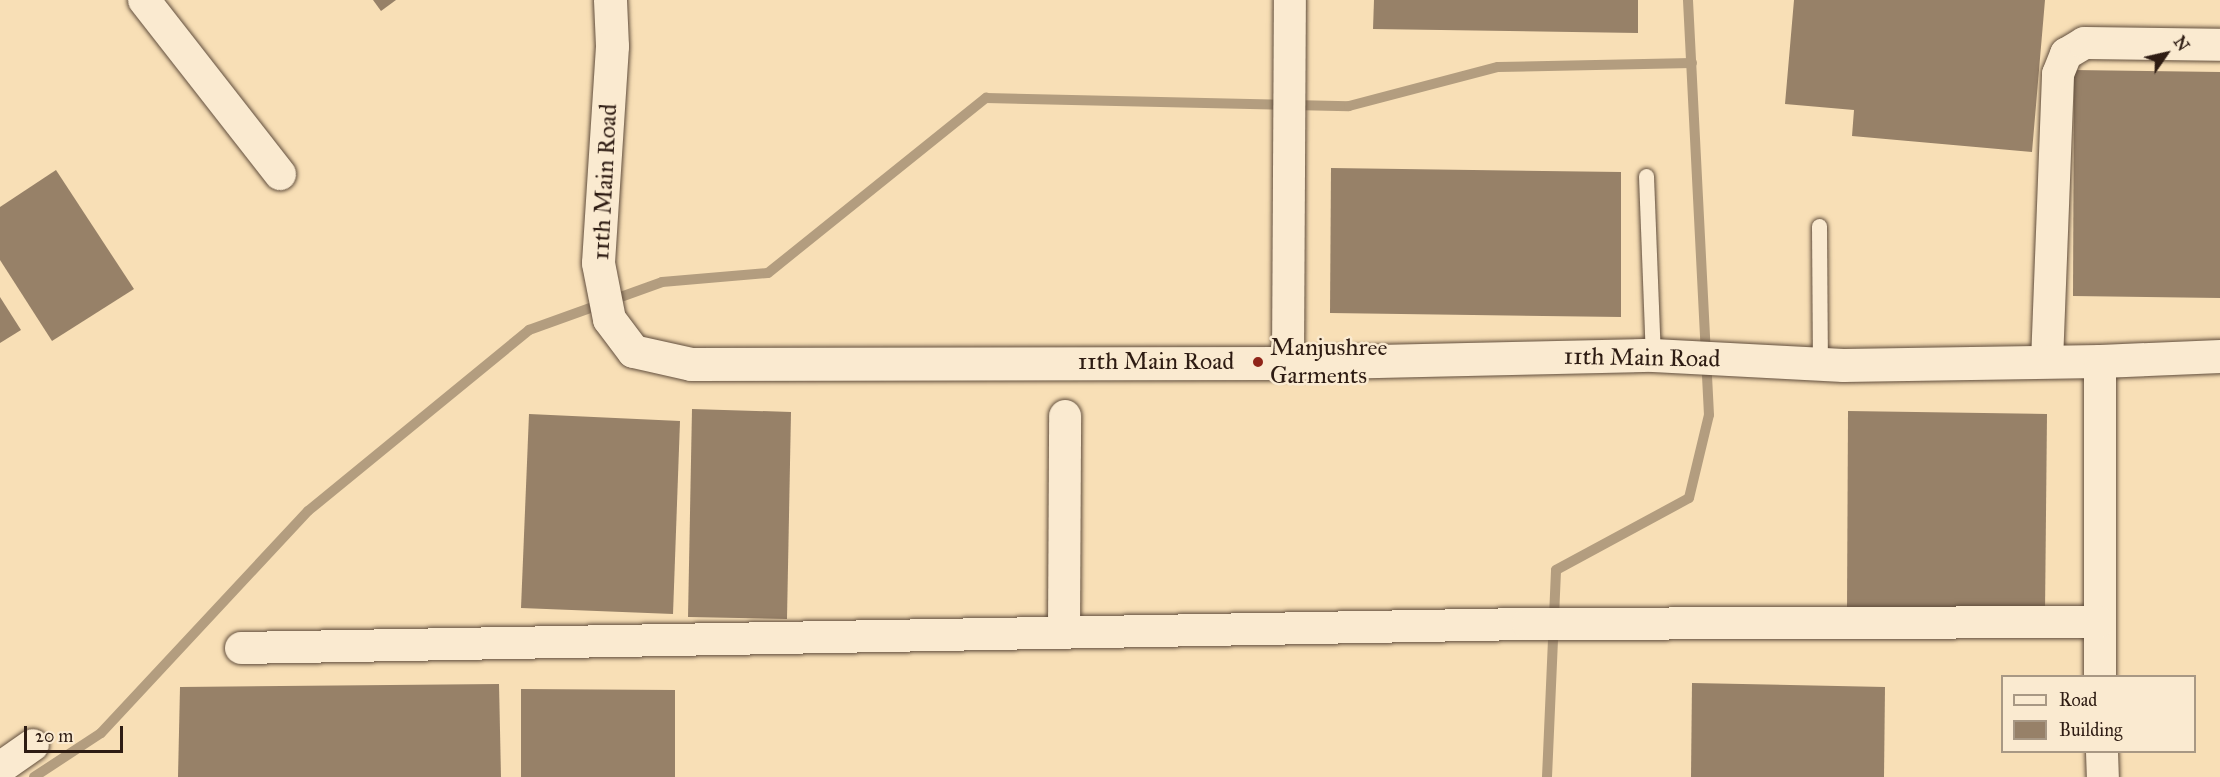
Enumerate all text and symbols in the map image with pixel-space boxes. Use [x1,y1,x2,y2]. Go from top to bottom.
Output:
north arrow [2136,24,2196,84]
text: N [2170,33,2193,55]
street label: 11th Main Road [587,103,623,261]
place label: Manjushree Garments [1270,334,1387,390]
street label: 11th Main Road [1563,342,1721,374]
street label: 11th Main Road [1078,348,1234,376]
marker: Manjushree Garments [1251,355,1265,369]
legend [2001,675,2196,753]
text: Road [2059,689,2097,711]
scale bar [27,714,126,752]
text: Building [2059,719,2122,741]
text: 20 m [35,725,73,747]

